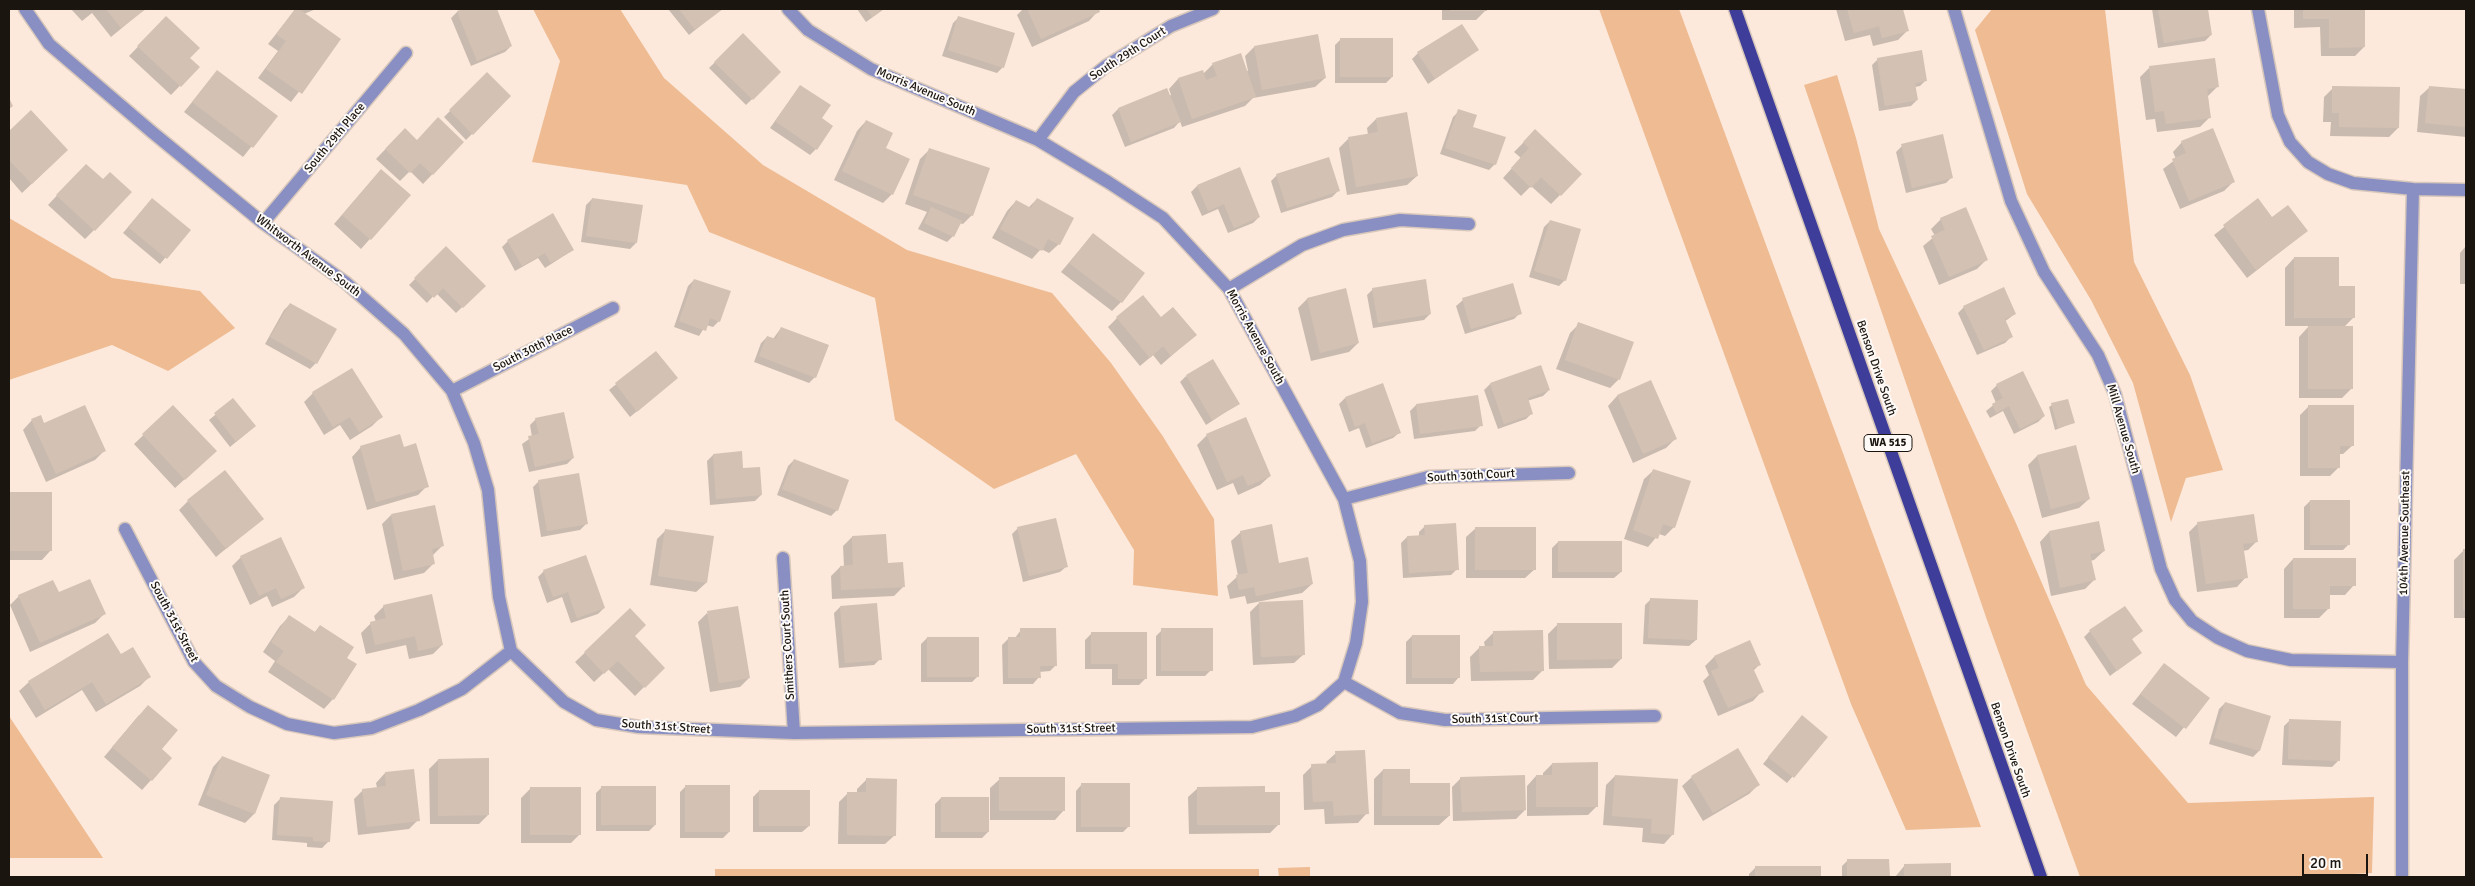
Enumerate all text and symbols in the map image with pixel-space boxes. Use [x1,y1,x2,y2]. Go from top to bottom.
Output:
street label: South 29th Court [1087,24,1169,84]
street label: Morris Avenue South [874,65,978,119]
street label: South 29th Place [301,100,369,176]
street label: Whitworth Avenue South [253,212,363,300]
street label: Morris Avenue South [1223,287,1287,387]
street label: Benson Drive South [1853,318,1899,418]
street label: South 30th Place [491,323,575,375]
street label: Mill Avenue South [2103,382,2143,476]
road number: WA 515 [1864,434,1912,452]
street label: South 30th Court [1427,467,1515,485]
street label: 104th Avenue Southeast [2397,471,2413,595]
street label: South 31st Street [147,579,201,665]
street label: Smithers Court South [778,590,798,700]
street label: Benson Drive South [1987,700,2033,800]
street label: South 31st Court [1452,711,1538,727]
street label: South 31st Street [621,717,711,737]
street label: South 31st Street [1026,721,1116,737]
scale bar [2305,844,2371,876]
text: 20 m [2310,854,2341,872]

